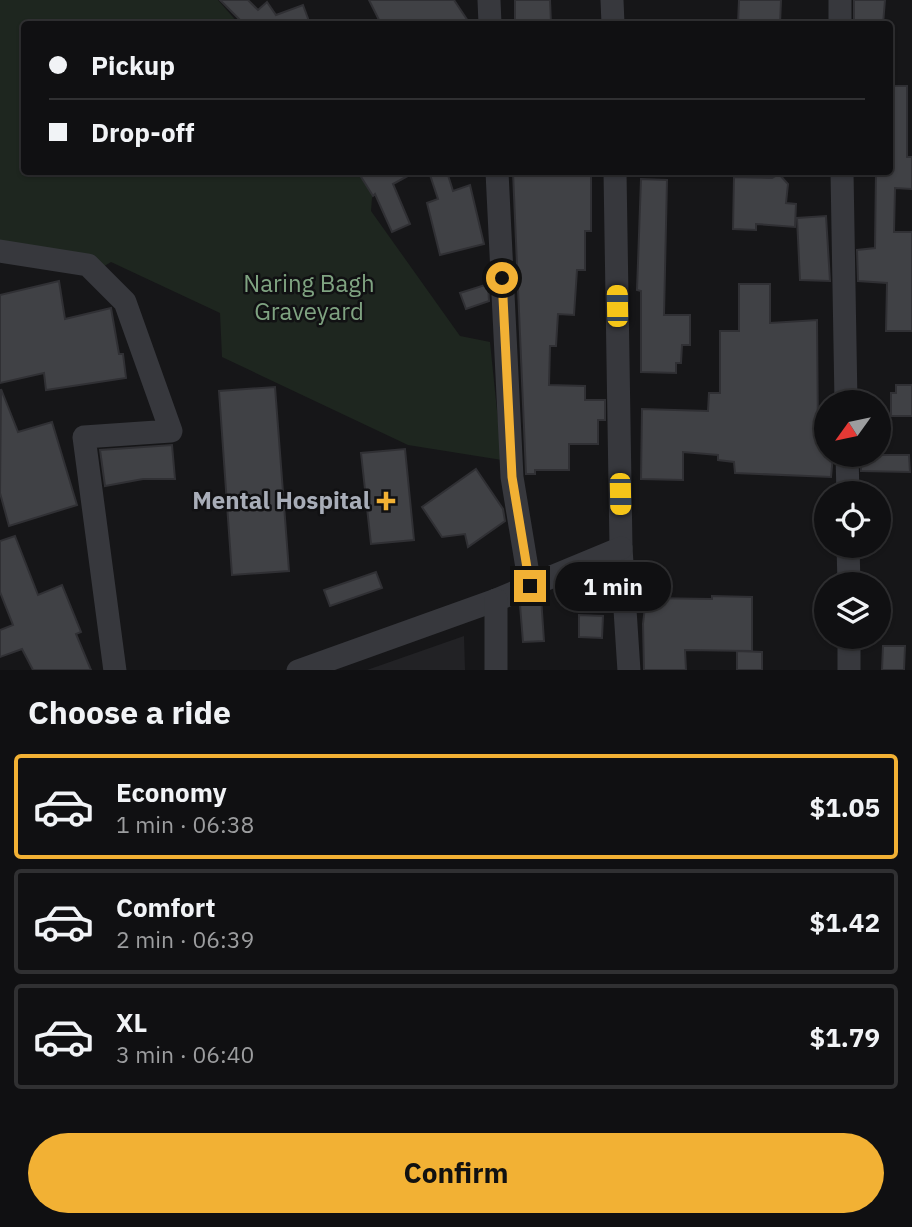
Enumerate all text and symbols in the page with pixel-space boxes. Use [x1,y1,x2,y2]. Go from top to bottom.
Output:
text: Pickup [91,48,175,82]
text: Drop-off [91,115,194,149]
route start [486,262,518,294]
park label: Naring Bagh Graveyard [243,267,375,327]
car [607,285,628,327]
north arrow [814,390,891,467]
map controls [814,390,891,649]
car [610,473,631,515]
button: locate [814,481,891,558]
place label: Mental Hospital [192,484,370,516]
marker: Mental Hospital [376,491,396,511]
callout: 1 min [554,562,670,610]
route end [514,570,546,602]
text: 1 min [583,571,643,601]
button: layers [814,572,891,649]
text: Choose a ride [28,691,231,733]
icon: car [32,775,95,838]
text: Economy [116,775,227,809]
text: $1.05 [810,790,880,824]
text: 1 min · 06:38 [116,809,254,839]
icon: car [32,890,95,953]
text: Comfort [116,890,215,924]
text: $1.42 [810,905,880,939]
text: 2 min · 06:39 [116,924,254,954]
icon: car [32,1005,95,1068]
text: XL [116,1005,147,1039]
text: $1.79 [810,1020,880,1054]
text: 3 min · 06:40 [116,1039,254,1069]
button: Confirm [28,1133,884,1213]

